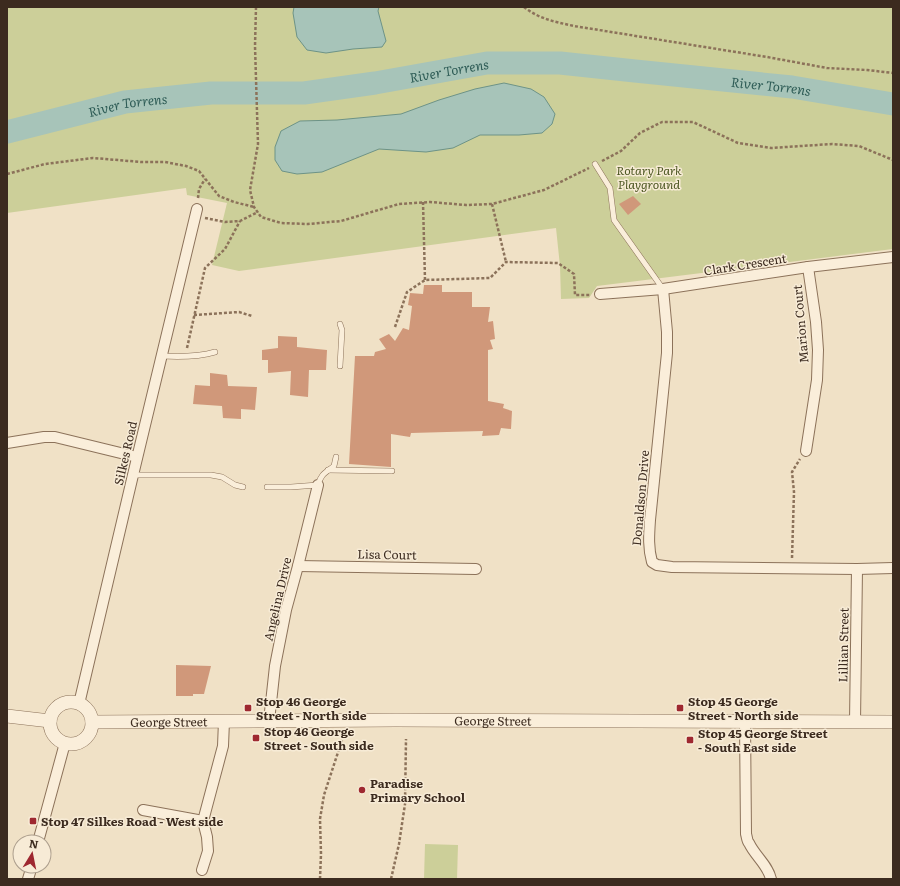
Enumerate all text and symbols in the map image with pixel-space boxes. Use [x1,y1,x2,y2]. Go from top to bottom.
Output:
water label: River Torrens [408,53,490,86]
water label: River Torrens [730,71,813,100]
water label: River Torrens [86,88,168,121]
park label: Rotary Park Playground [616,161,682,193]
street label: Clark Crescent [702,249,788,279]
street label: Marion Court [788,284,812,364]
street label: Silkes Road [109,418,141,487]
street label: Donaldson Drive [627,449,653,547]
street label: Lisa Court [357,544,417,564]
street label: Angelina Drive [259,555,295,643]
street label: Lillian Street [833,607,853,683]
place label: Stop 46 George Street - North side [256,692,367,724]
place label: Stop 45 George Street - North side [688,692,799,724]
marker: Stop 46 George Street - North side [243,703,253,713]
marker: Stop 45 George Street - North side [675,703,685,713]
street label: George Street [454,711,532,730]
street label: George Street [130,712,208,731]
place label: Stop 46 George Street - South side [264,722,374,754]
place label: Stop 45 George Street - South East side [698,724,828,756]
marker: Stop 46 George Street - South side [251,733,261,743]
marker: Stop 45 George Street - South East side [685,735,695,745]
place label: Paradise Primary School [370,774,466,806]
marker: Paradise Primary School [357,785,367,795]
place label: Stop 47 Silkes Road - West side [41,812,223,830]
marker: Stop 47 Silkes Road - West side [28,816,38,826]
north arrow [12,834,52,874]
text: N [28,834,40,852]

